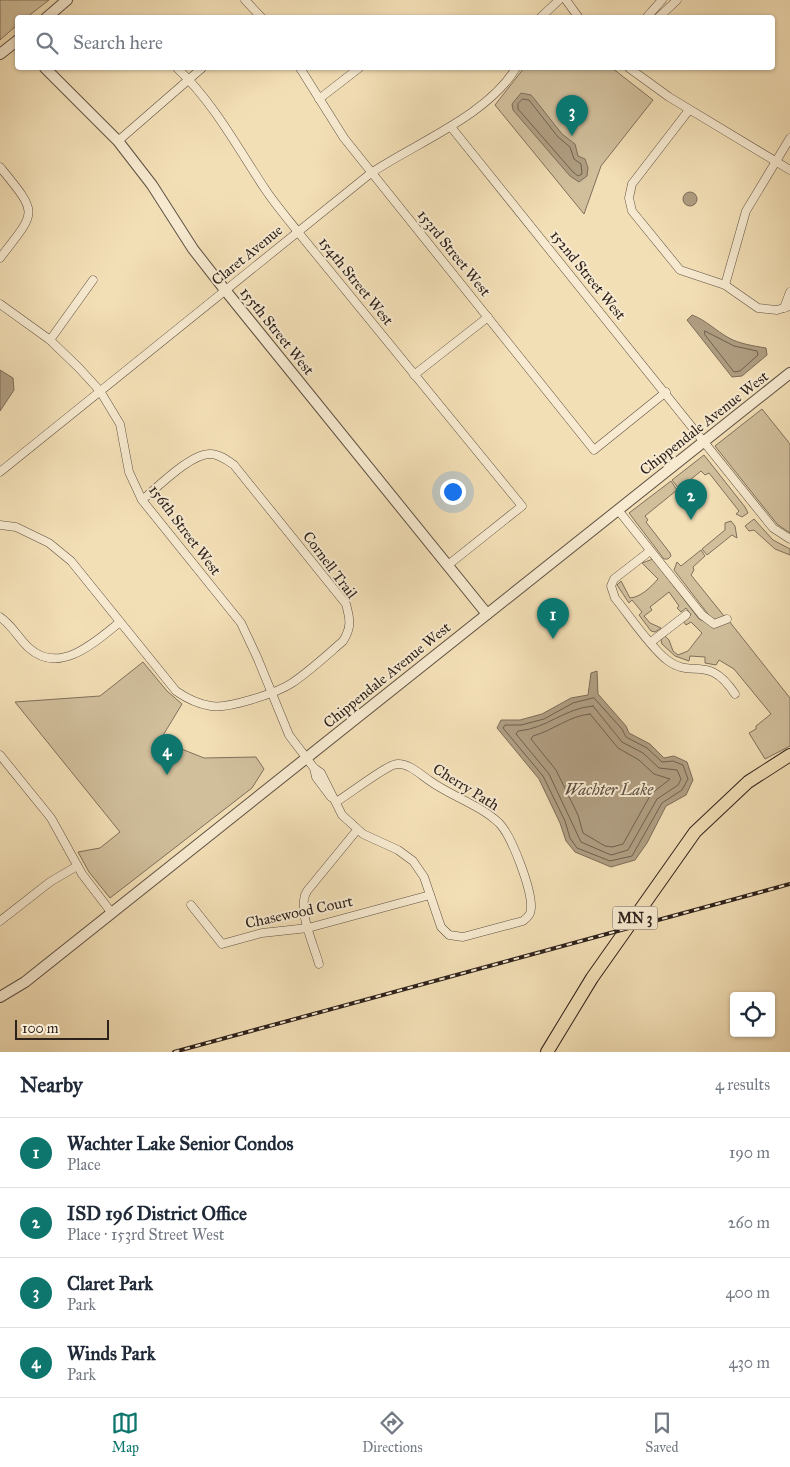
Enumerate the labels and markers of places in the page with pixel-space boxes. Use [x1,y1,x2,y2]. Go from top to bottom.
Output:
pin: 3 [556,95,588,136]
pin: 2 [675,479,707,520]
pin: 1 [537,598,569,639]
pin: 4 [151,734,183,775]

